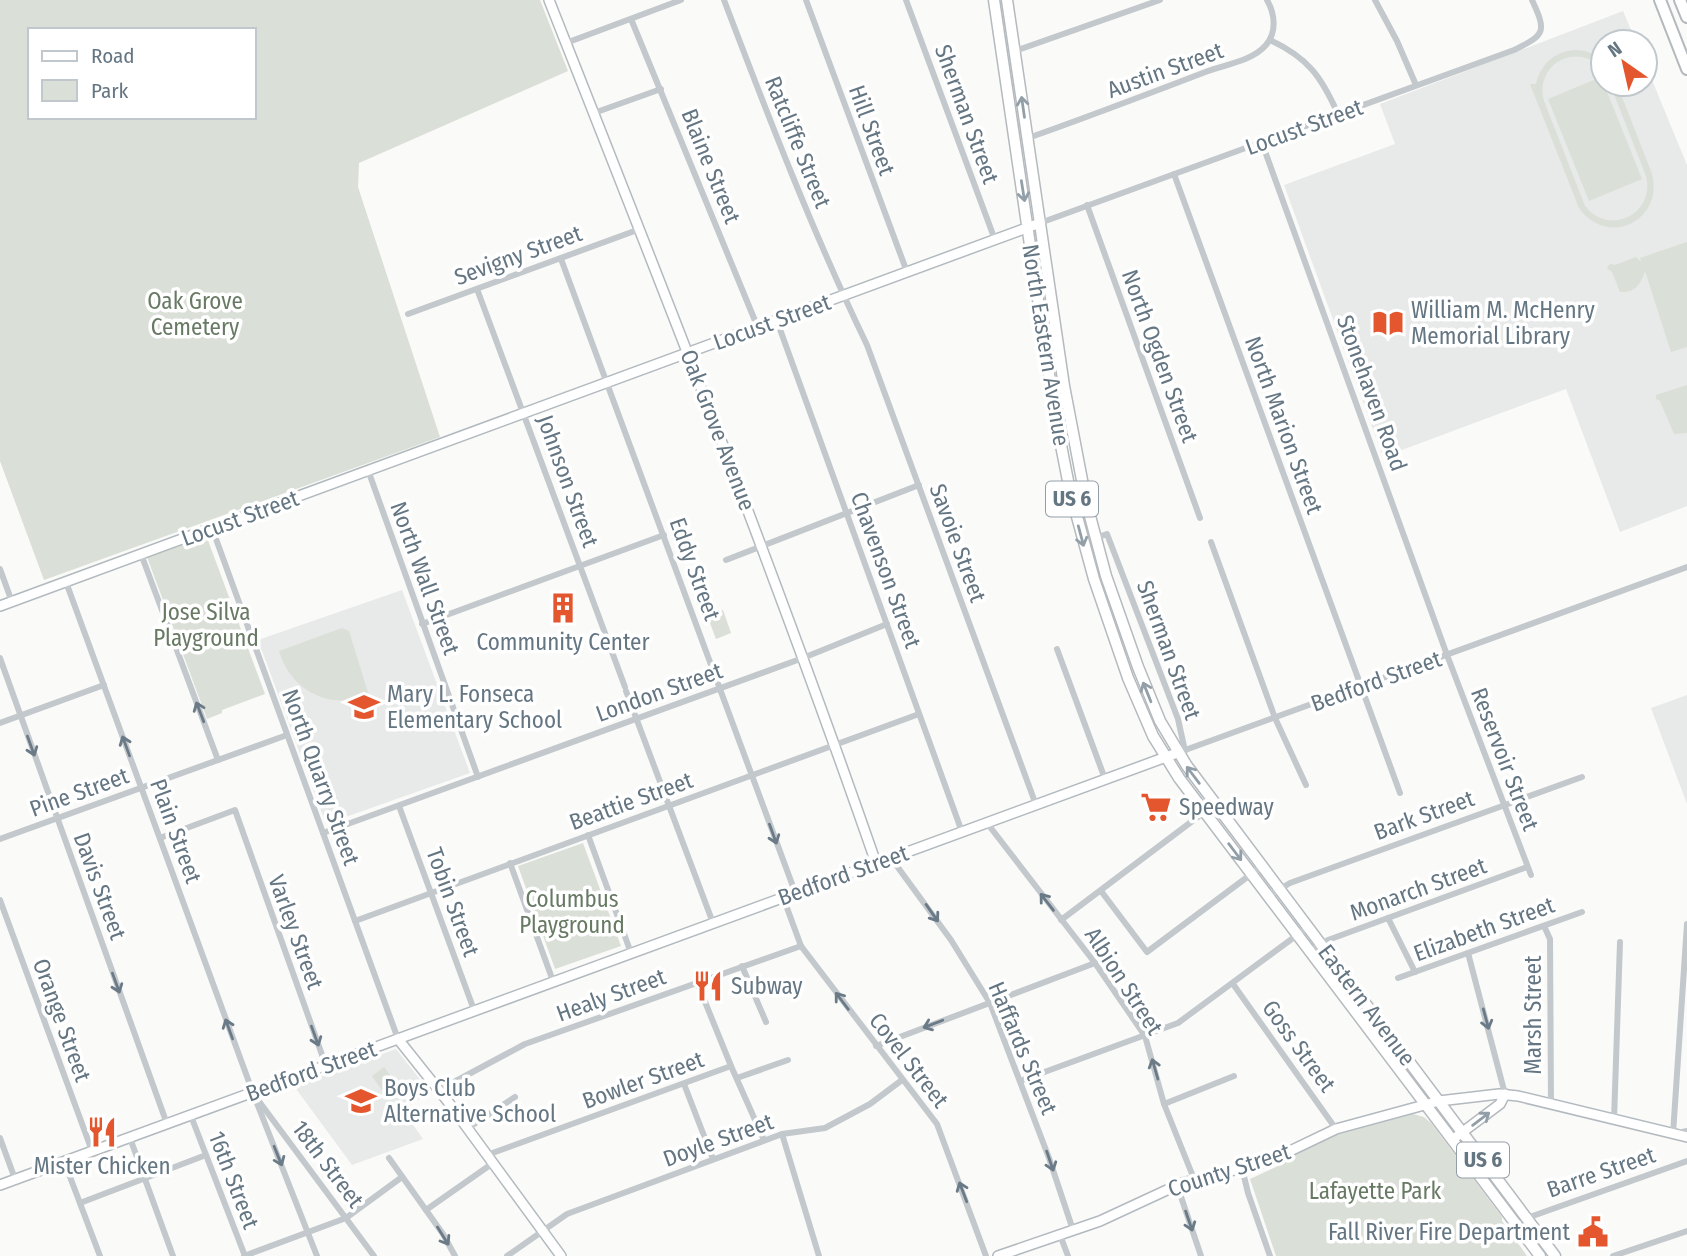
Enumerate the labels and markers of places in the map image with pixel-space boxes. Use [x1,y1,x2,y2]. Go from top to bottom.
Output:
place label: William M. McHenry Memorial Library [1411,296,1596,350]
library icon: William M. McHenry Memorial Library [1371,306,1405,340]
building icon: Community Center [546,591,580,625]
place label: Community Center [476,628,650,656]
place label: Mary L. Fonseca Elementary School [387,680,562,734]
school or university icon: Mary L. Fonseca Elementary School [347,690,381,724]
supermarket icon: Speedway [1139,790,1173,824]
place label: Speedway [1179,793,1274,821]
restaurant icon: Subway [691,969,725,1003]
place label: Subway [731,972,803,1000]
place label: Boys Club Alternative School [384,1074,556,1128]
school or university icon: Boys Club Alternative School [344,1084,378,1118]
restaurant icon: Mister Chicken [85,1115,119,1149]
place label: Mister Chicken [33,1152,171,1180]
public building icon: Fall River Fire Department [1576,1215,1610,1249]
place label: Fall River Fire Department [1328,1218,1570,1246]

